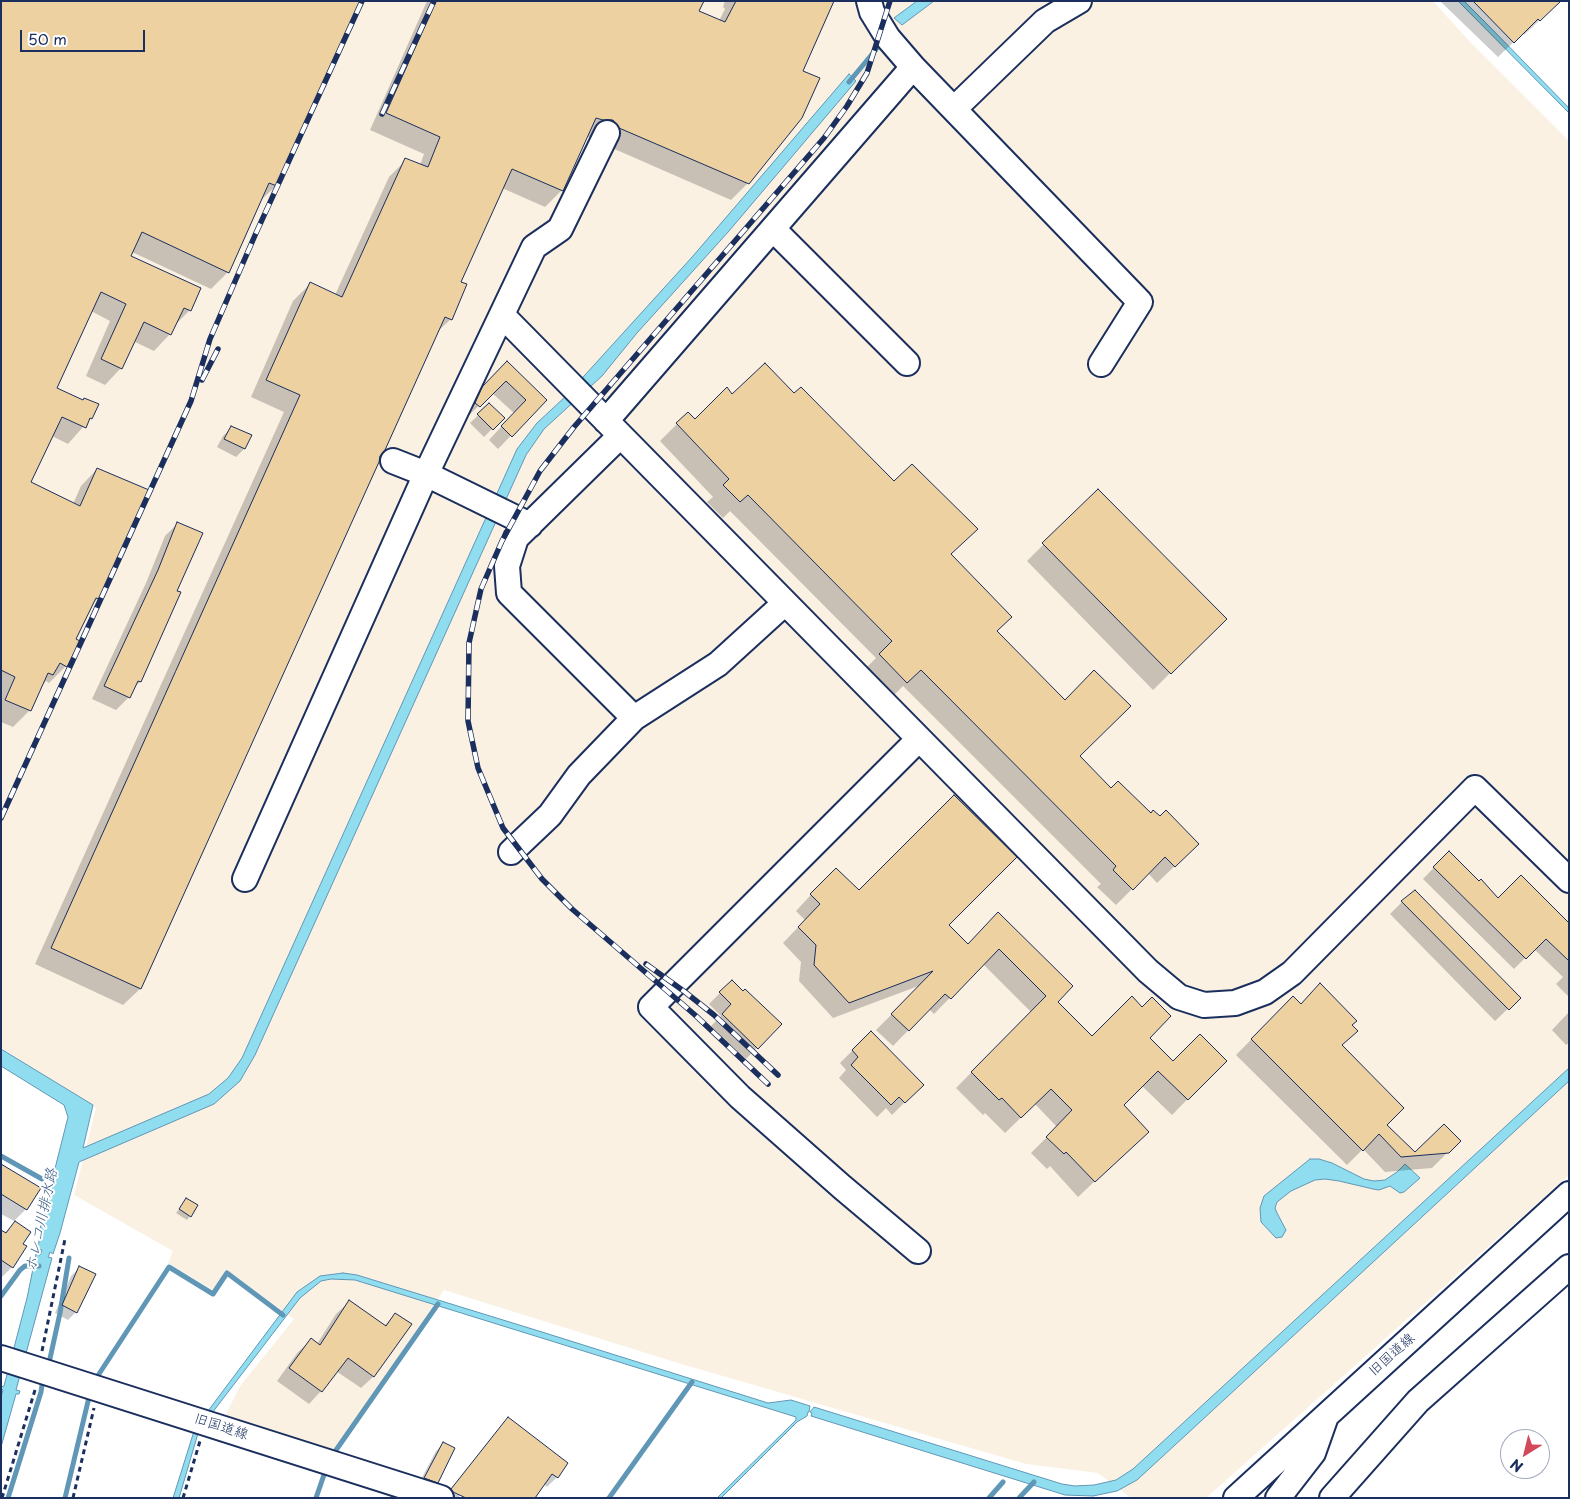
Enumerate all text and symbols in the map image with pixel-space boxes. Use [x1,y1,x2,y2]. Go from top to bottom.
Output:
scale bar [22,20,148,52]
text: 50 m [28,27,67,50]
water label: ホレコ川排水路 [22,1167,62,1273]
street label: 旧国道線 [1366,1330,1418,1380]
street label: 旧国道線 [192,1410,250,1444]
north arrow [1500,1429,1550,1479]
text: N [1506,1454,1527,1477]

